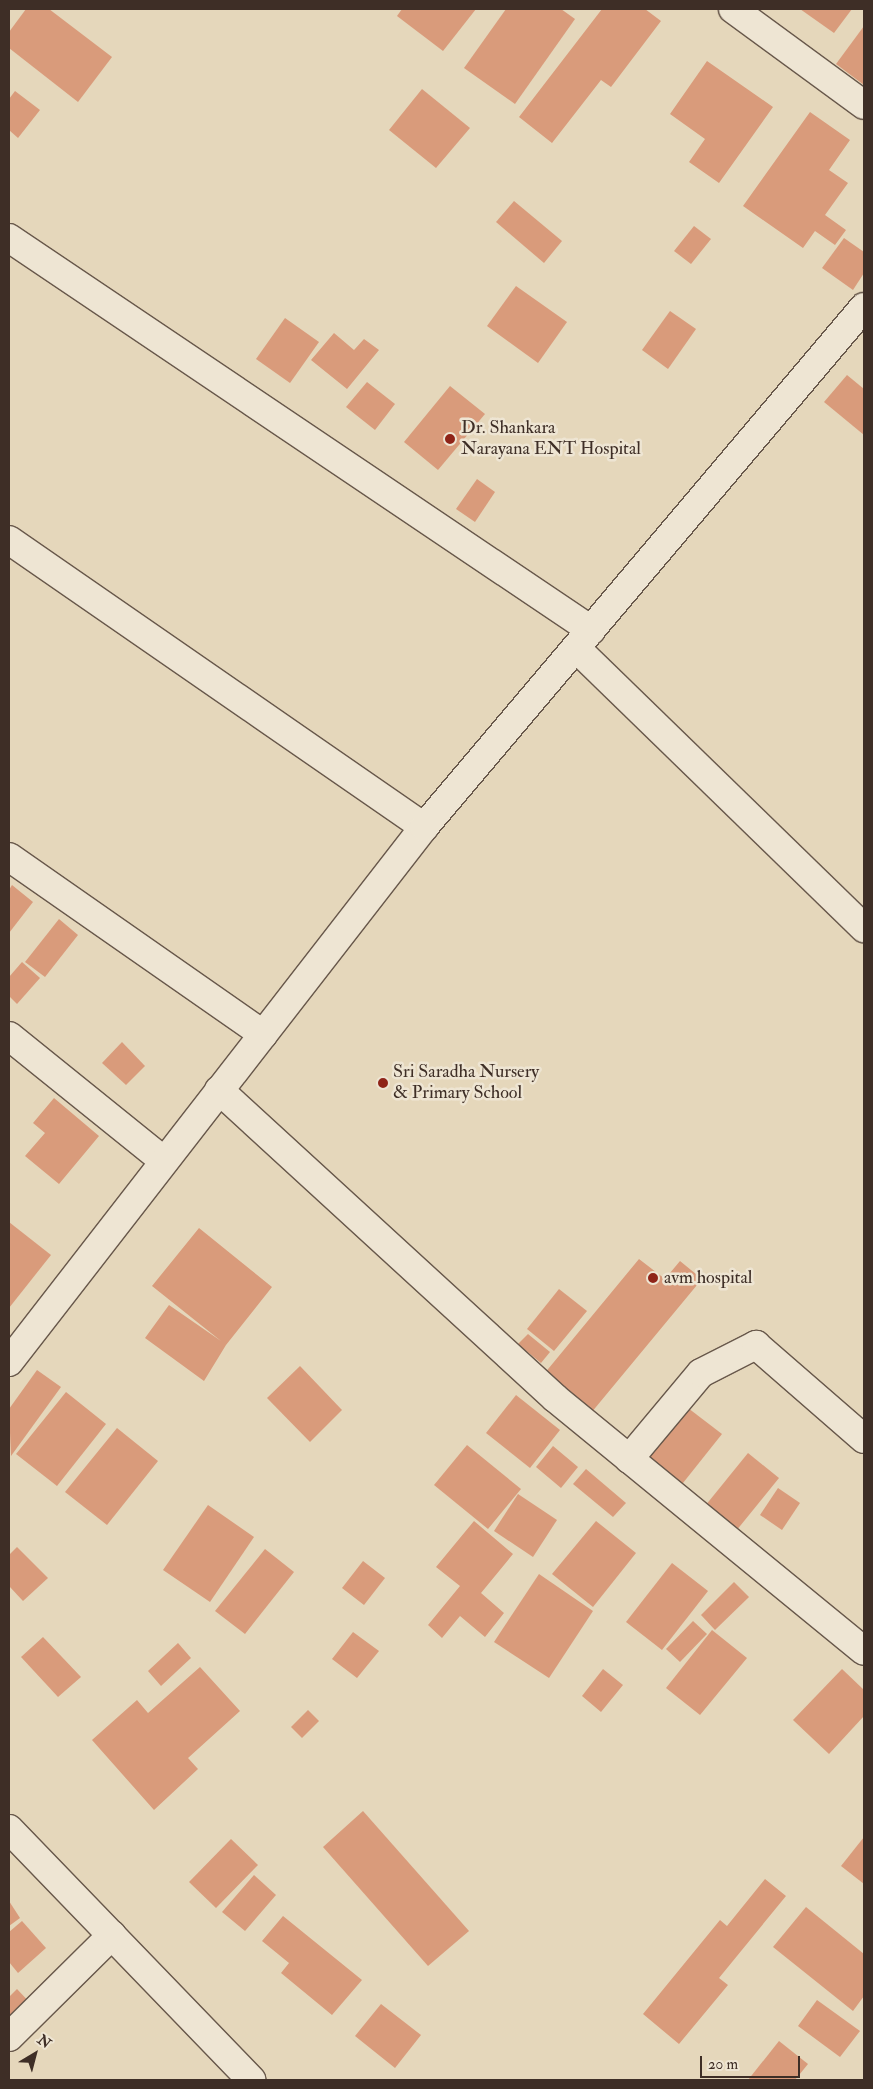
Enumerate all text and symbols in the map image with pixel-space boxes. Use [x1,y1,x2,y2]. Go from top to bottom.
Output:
place label: Dr. Shankara Narayana ENT Hospital [461,418,641,460]
marker: Dr. Shankara Narayana ENT Hospital [443,432,457,446]
place label: Sri Saradha Nursery & Primary School [393,1062,539,1104]
marker: Sri Saradha Nursery & Primary School [377,1077,389,1089]
place label: avm hospital [664,1267,752,1289]
marker: avm hospital [646,1271,660,1285]
north arrow [10,2029,60,2079]
text: N [34,2031,54,2052]
scale bar [703,2046,803,2078]
text: 20 m [708,2055,738,2074]

